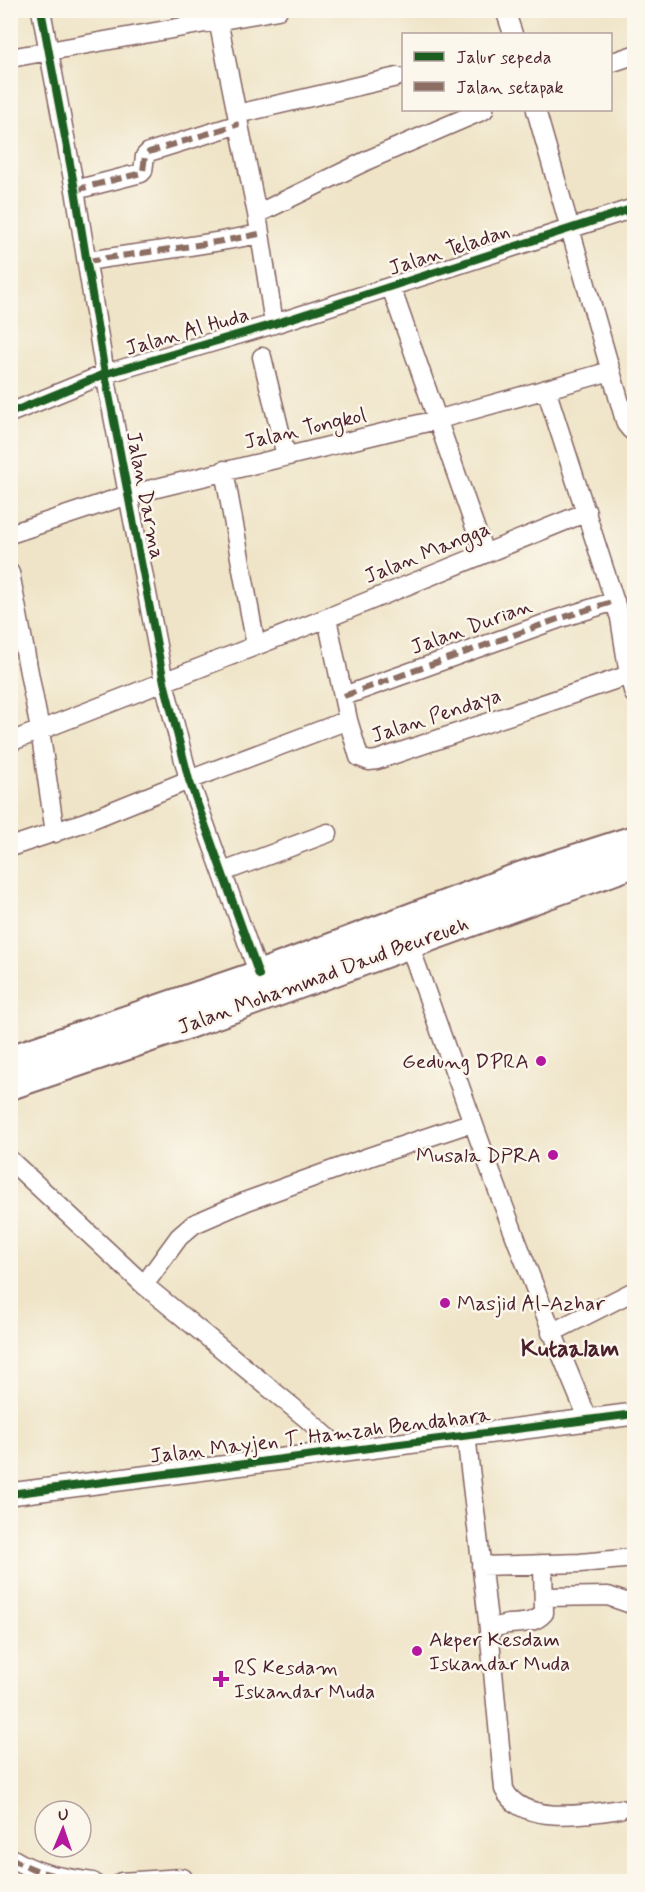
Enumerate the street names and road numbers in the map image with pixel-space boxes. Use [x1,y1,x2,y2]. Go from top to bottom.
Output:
street label: Jalan Teladan [385,217,514,283]
street label: Jalan Al Huda [122,301,252,363]
street label: Jalan Tongkol [241,401,369,458]
street label: Jalan Darma [119,429,171,562]
street label: Jalan Mangga [360,515,495,592]
street label: Jalan Durian [407,592,536,662]
street label: Jalan Pendaya [368,682,505,750]
street label: Jalan Mohammad Daud Beureueh [174,910,473,1042]
street label: Jalan Mayjen T. Hamzah Bendahara [148,1401,492,1471]

